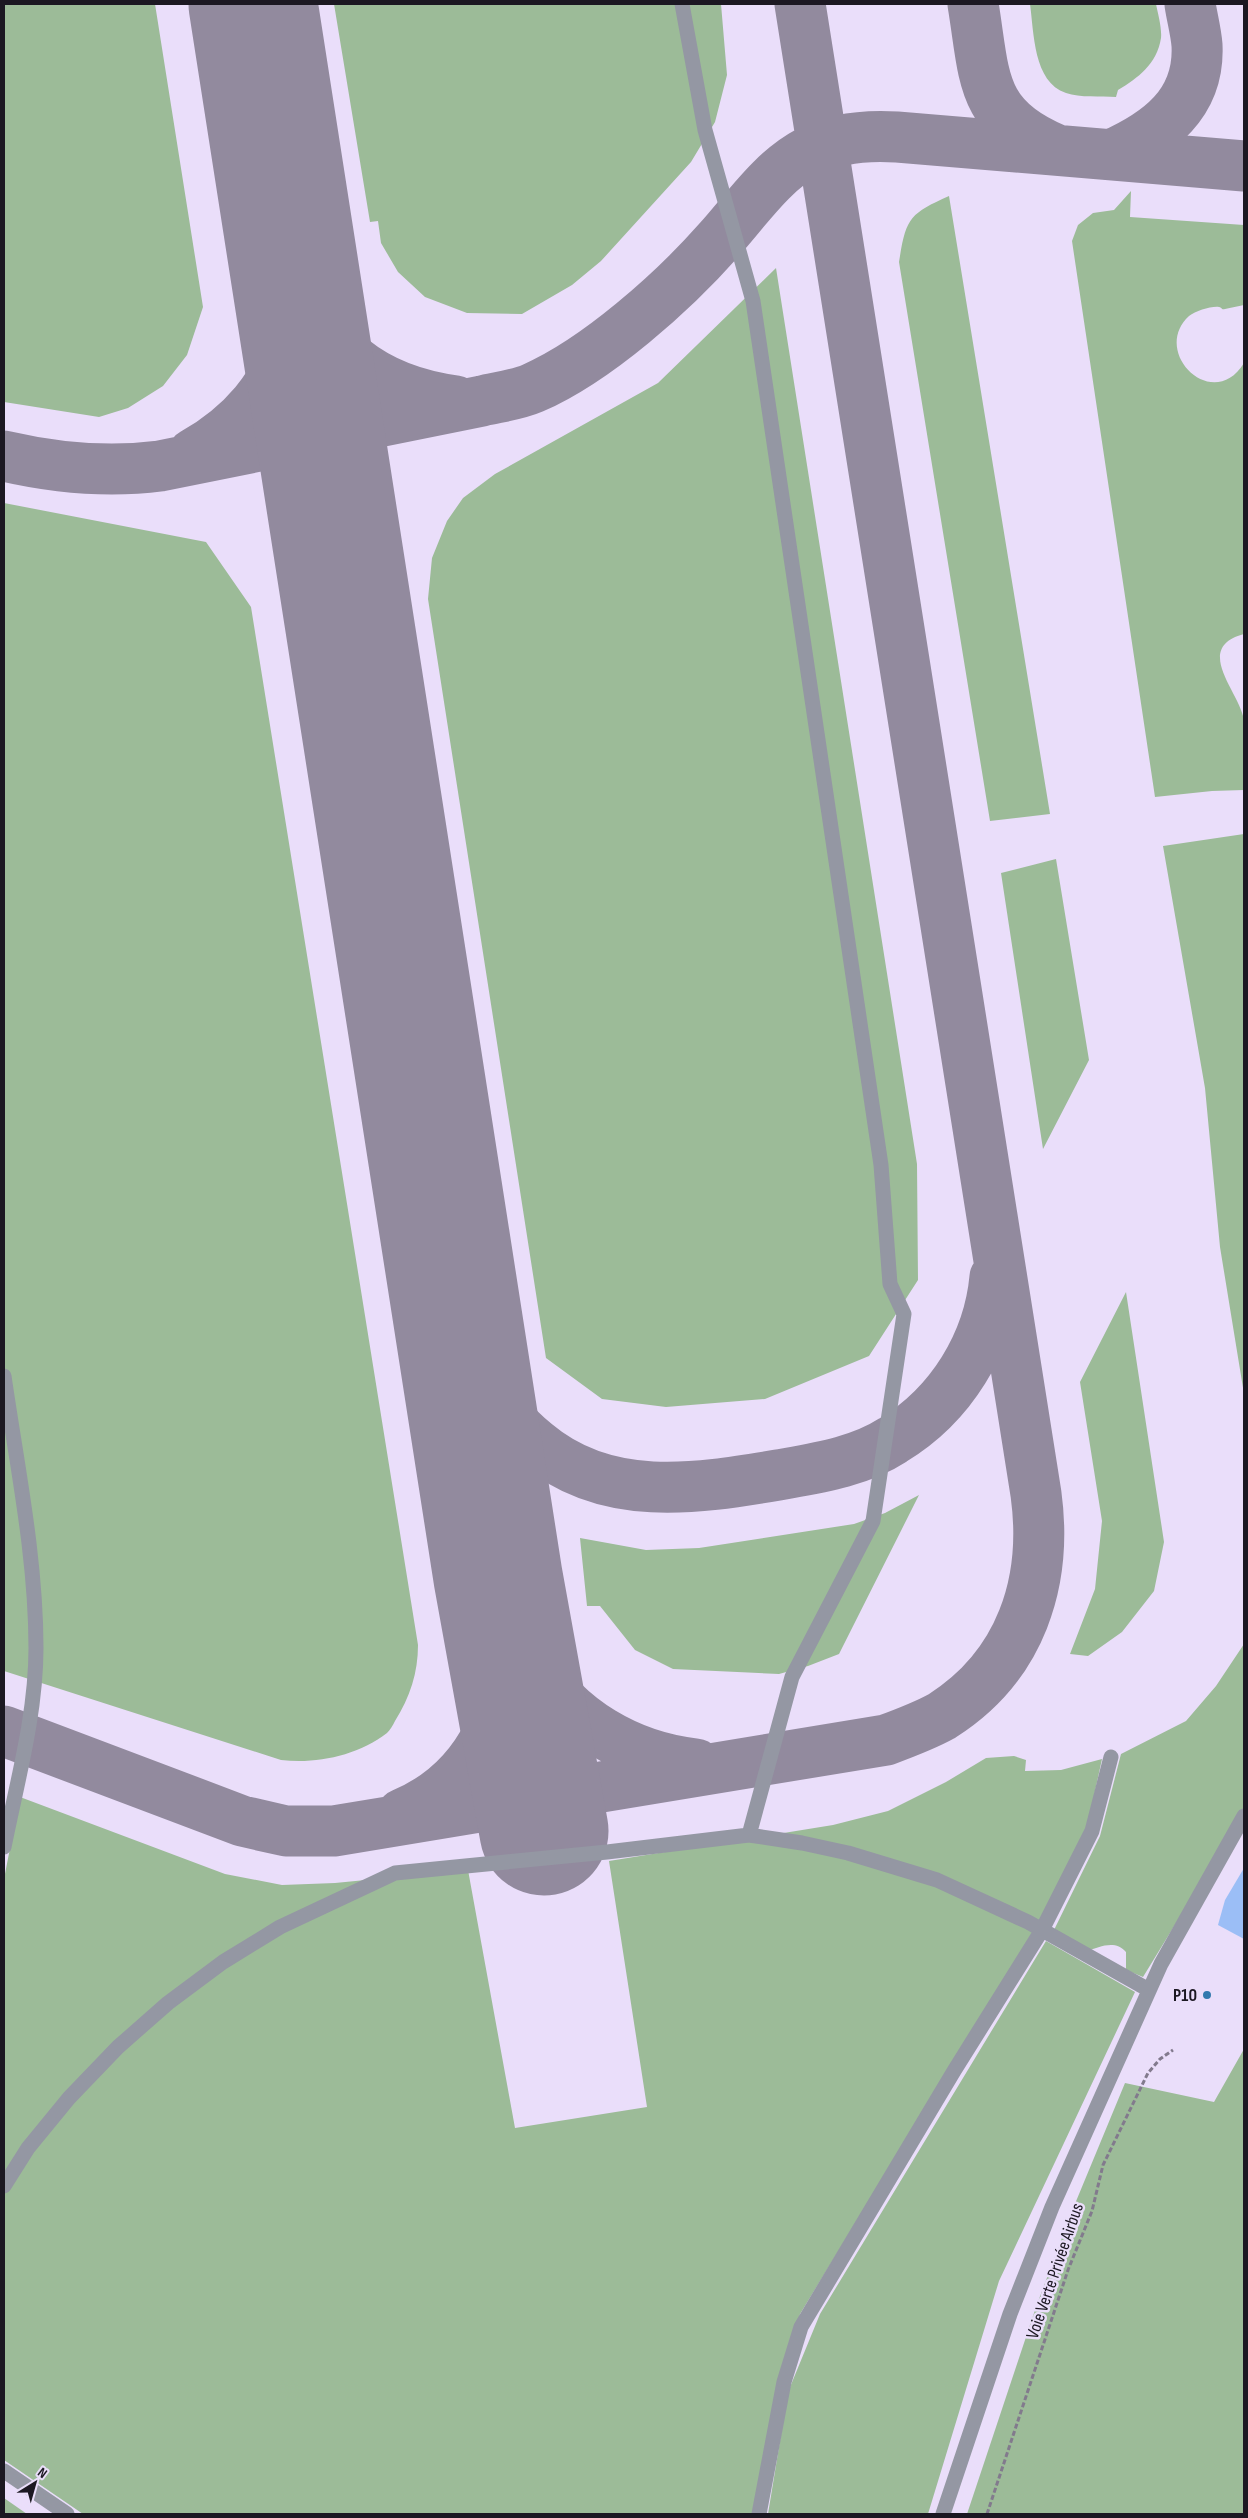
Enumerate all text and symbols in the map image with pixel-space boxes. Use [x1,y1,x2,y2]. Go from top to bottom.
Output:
place label: P10 [1173,1985,1197,2006]
marker: P10 [1201,1989,1213,2001]
street label: Voie Verte Privée Airbus [1022,2200,1088,2342]
north arrow [10,2458,60,2508]
text: N [34,2464,51,2482]

